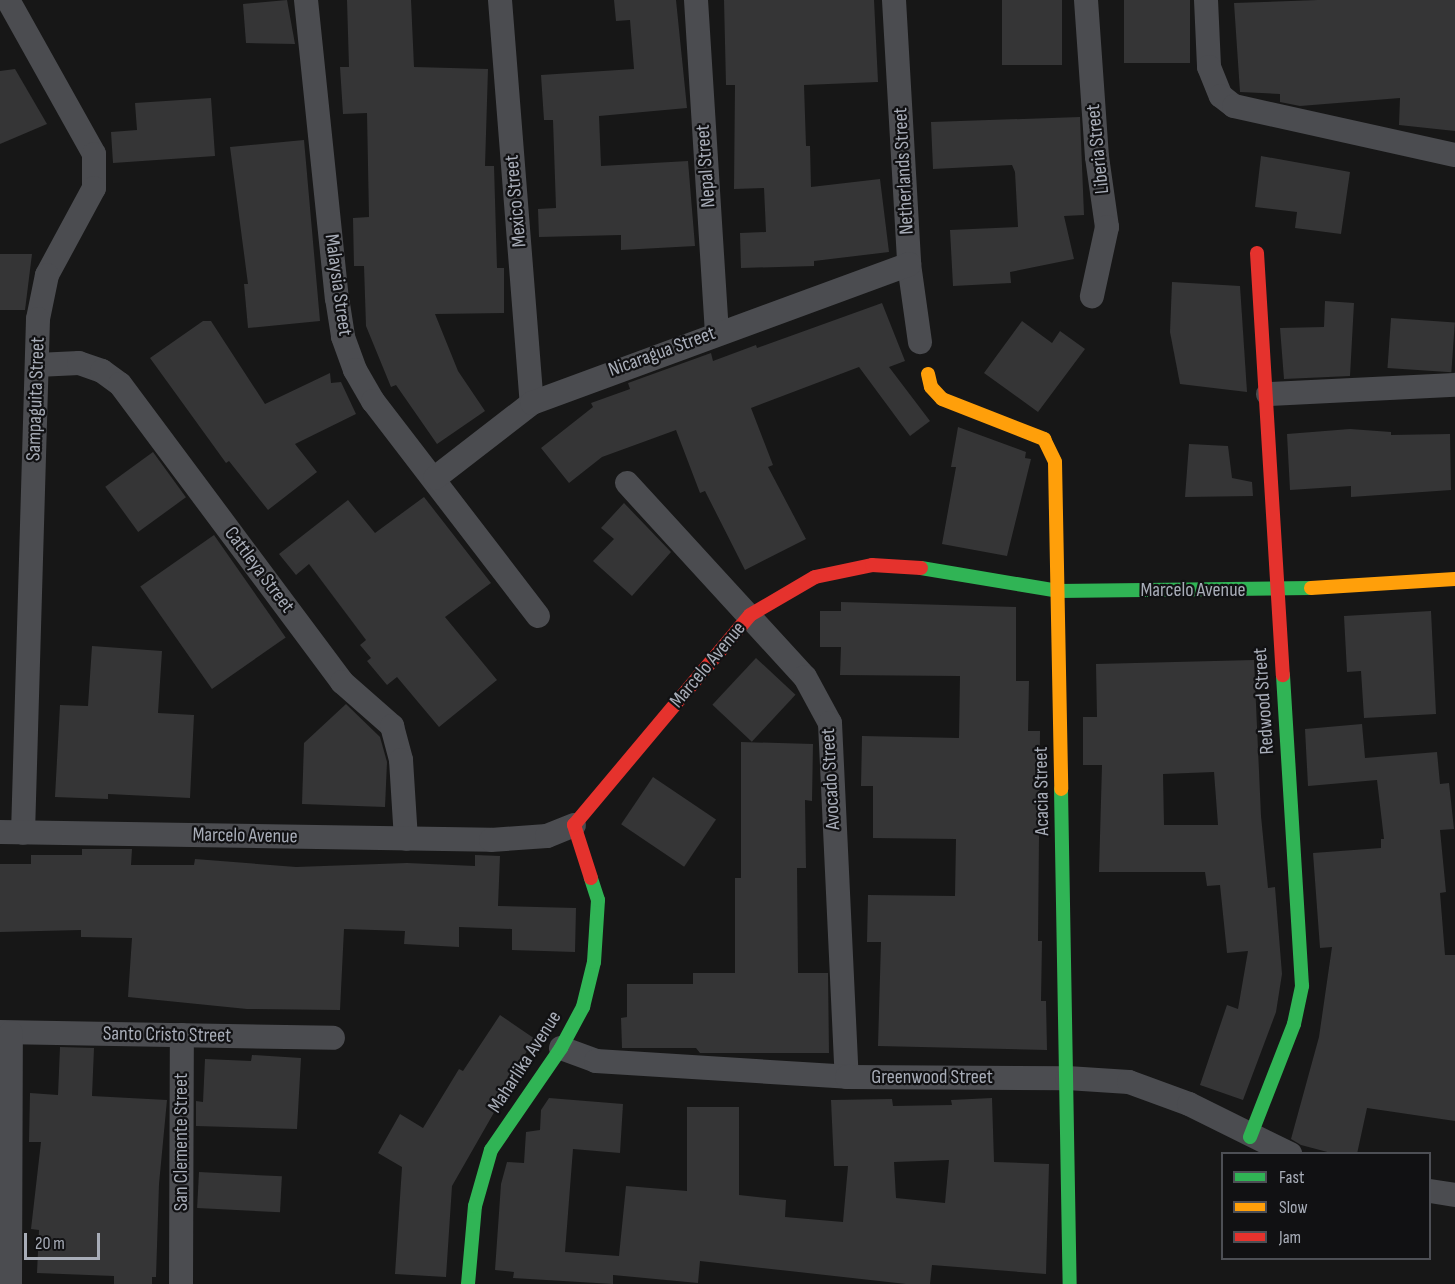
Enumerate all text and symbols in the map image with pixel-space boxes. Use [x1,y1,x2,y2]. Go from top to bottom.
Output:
street label: Liberia Street [1081,103,1115,195]
street label: Netherlands Street [889,107,919,235]
street label: Nepal Street [691,124,721,208]
street label: Mexico Street [500,154,532,248]
street label: Malaysia Street [319,233,357,337]
street label: Nicaragua Street [605,322,719,382]
street label: Sampaguita Street [22,337,50,461]
street label: Cattleya Street [219,522,299,618]
street label: Marcelo Avenue [1140,578,1246,602]
street label: Marcelo Avenue [665,617,751,713]
street label: Redwood Street [1248,647,1280,755]
street label: Avocado Street [816,728,846,830]
street label: Acacia Street [1029,746,1055,836]
street label: Marcelo Avenue [192,823,298,849]
street label: Maharlika Avenue [483,1006,567,1118]
street label: Santo Cristo Street [103,1022,231,1048]
street label: Greenwood Street [871,1065,993,1089]
street label: San Clemente Street [169,1073,193,1211]
legend [1221,1152,1431,1260]
text: Fast [1279,1167,1304,1188]
text: Slow [1279,1197,1308,1218]
scale bar [27,1221,104,1259]
text: Jam [1279,1227,1301,1248]
text: 20 m [35,1233,65,1254]

